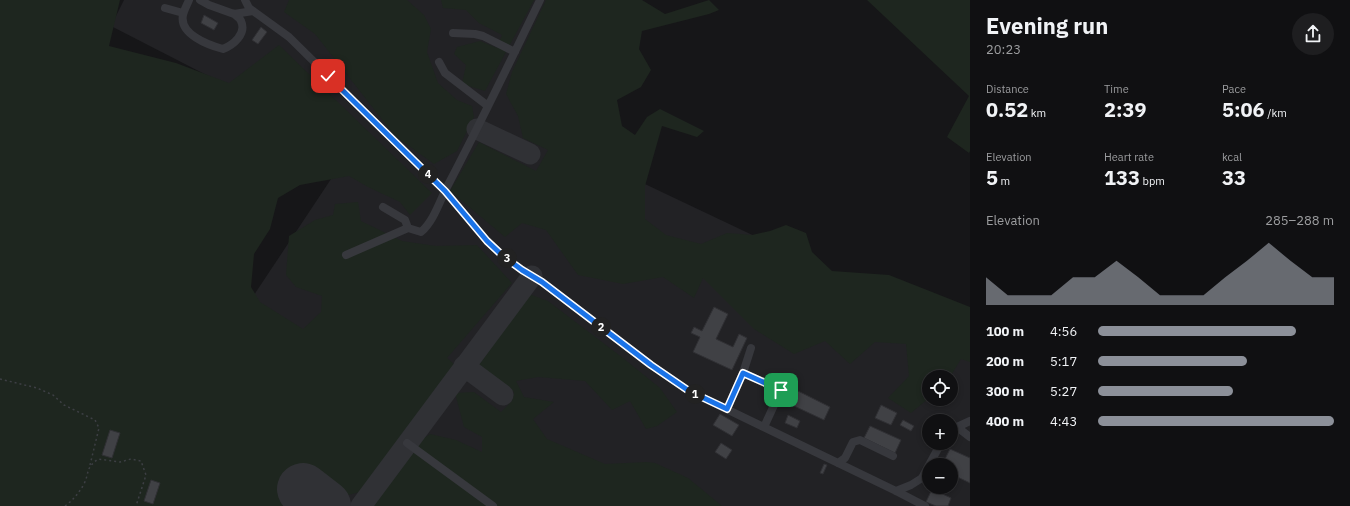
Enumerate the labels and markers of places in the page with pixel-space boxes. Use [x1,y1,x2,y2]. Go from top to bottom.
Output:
pin [311,59,345,93]
pin: 4 [418,164,438,184]
pin: 3 [497,248,517,268]
pin: 2 [591,317,611,337]
pin [764,373,798,407]
pin: 1 [685,384,705,404]

